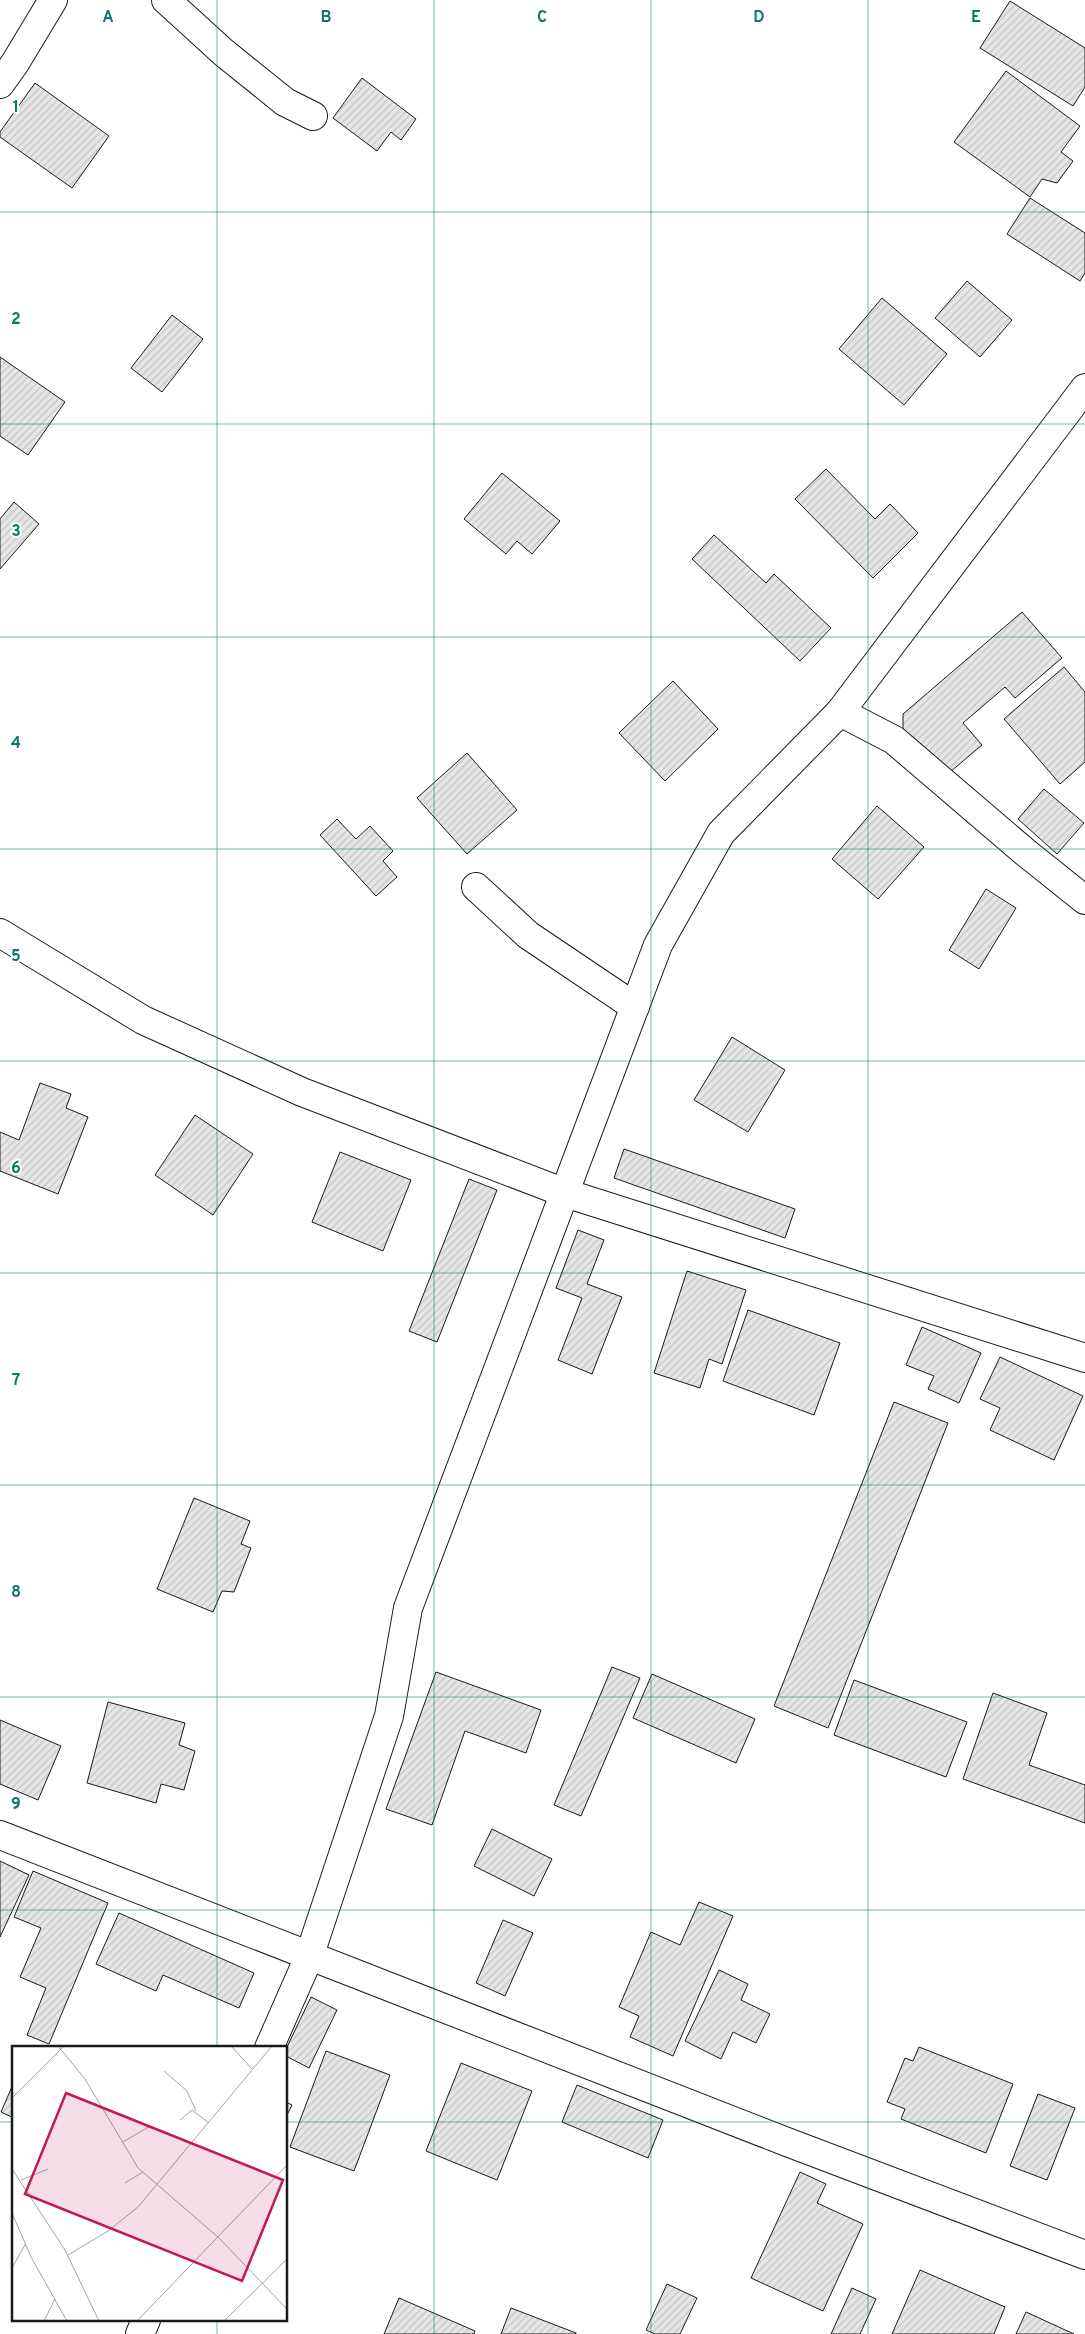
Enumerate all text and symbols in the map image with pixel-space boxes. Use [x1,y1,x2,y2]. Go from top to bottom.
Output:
text: A [102,8,114,28]
text: B [320,8,332,28]
text: C [537,8,547,28]
text: D [753,8,765,28]
text: E [971,8,981,28]
text: 1 [13,98,19,118]
text: 2 [11,310,21,330]
text: 3 [11,522,21,542]
text: 4 [11,734,21,754]
text: 5 [11,947,21,967]
text: 6 [11,1159,21,1179]
text: 7 [12,1371,20,1391]
text: 8 [11,1583,21,1603]
text: 9 [11,1795,21,1815]
inset map [12,2046,288,2322]

